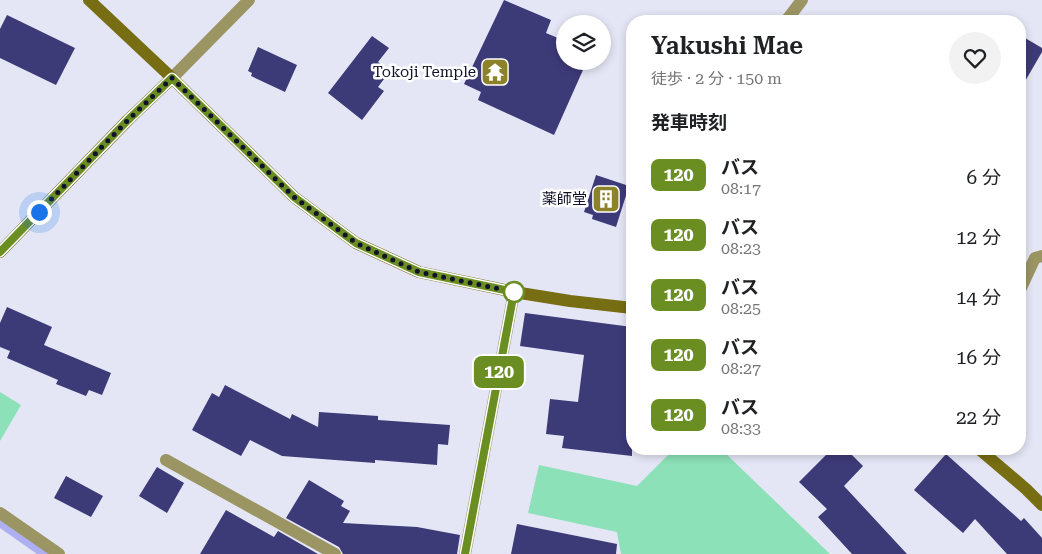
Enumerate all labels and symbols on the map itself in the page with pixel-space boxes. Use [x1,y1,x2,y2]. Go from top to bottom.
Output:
temple icon: Tokoji Temple [480,57,510,87]
place label: Tokoji Temple [373,63,476,81]
building icon: 薬師堂 [591,184,621,214]
place label: 薬師堂 [542,190,587,208]
your location [27,200,52,225]
unlabelled marker [503,281,525,303]
line badge: 120 [470,356,528,388]

